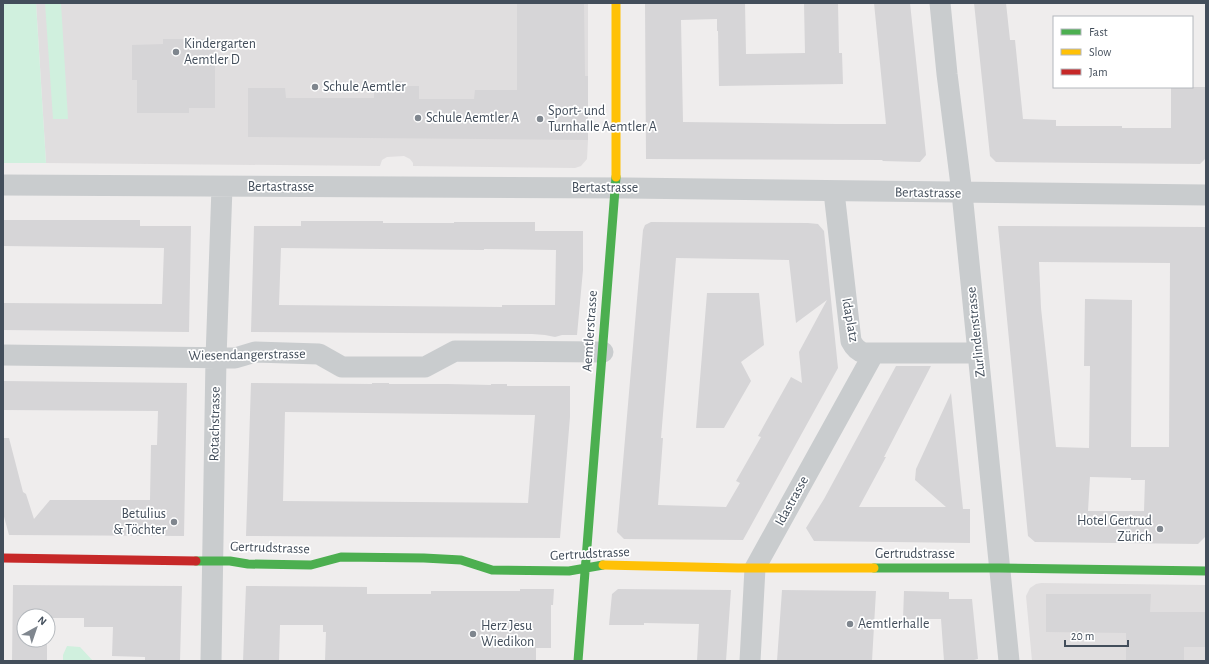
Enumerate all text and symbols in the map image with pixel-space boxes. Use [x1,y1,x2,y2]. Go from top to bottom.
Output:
legend [1053,16,1193,88]
text: Fast [1089,26,1108,38]
place label: Kindergarten Aemtler D [184,37,256,67]
text: Slow [1089,46,1111,58]
marker: Kindergarten Aemtler D [171,47,181,57]
text: Jam [1089,66,1108,78]
place label: Schule Aemtler [323,80,406,94]
marker: Schule Aemtler [310,82,320,92]
place label: Sport- und Turnhalle Aemtler A [548,104,657,134]
place label: Schule Aemtler A [426,111,519,125]
marker: Schule Aemtler A [413,113,423,123]
marker: Sport- und Turnhalle Aemtler A [535,114,545,124]
street label: Bertastrasse [248,180,314,194]
street label: Bertastrasse [572,181,638,195]
street label: Bertastrasse [895,185,961,201]
street label: Zurlindenstrasse [964,286,988,378]
street label: Aemtlerstrasse [580,290,600,372]
street label: Idaplatz [839,297,861,343]
street label: Wiesendangerstrasse [188,347,306,363]
street label: Rotachstrasse [207,386,223,462]
street label: Idastrasse [773,474,811,528]
place label: Betulius & Töchter [113,507,166,537]
place label: Hotel Gertrud Zürich [1077,514,1152,544]
marker: Betulius & Töchter [169,517,179,527]
marker: Hotel Gertrud Zürich [1155,524,1165,534]
street label: Gertrudstrasse [230,540,310,556]
street label: Gertrudstrasse [550,545,630,563]
street label: Gertrudstrasse [875,547,955,561]
north arrow [16,608,56,648]
text: N [36,614,49,627]
place label: Aemtlerhalle [858,617,930,631]
place label: Herz Jesu Wiedikon [481,619,534,649]
marker: Aemtlerhalle [845,619,855,629]
scale bar [1065,622,1128,648]
marker: Herz Jesu Wiedikon [468,629,478,639]
text: 20 m [1071,630,1094,642]

